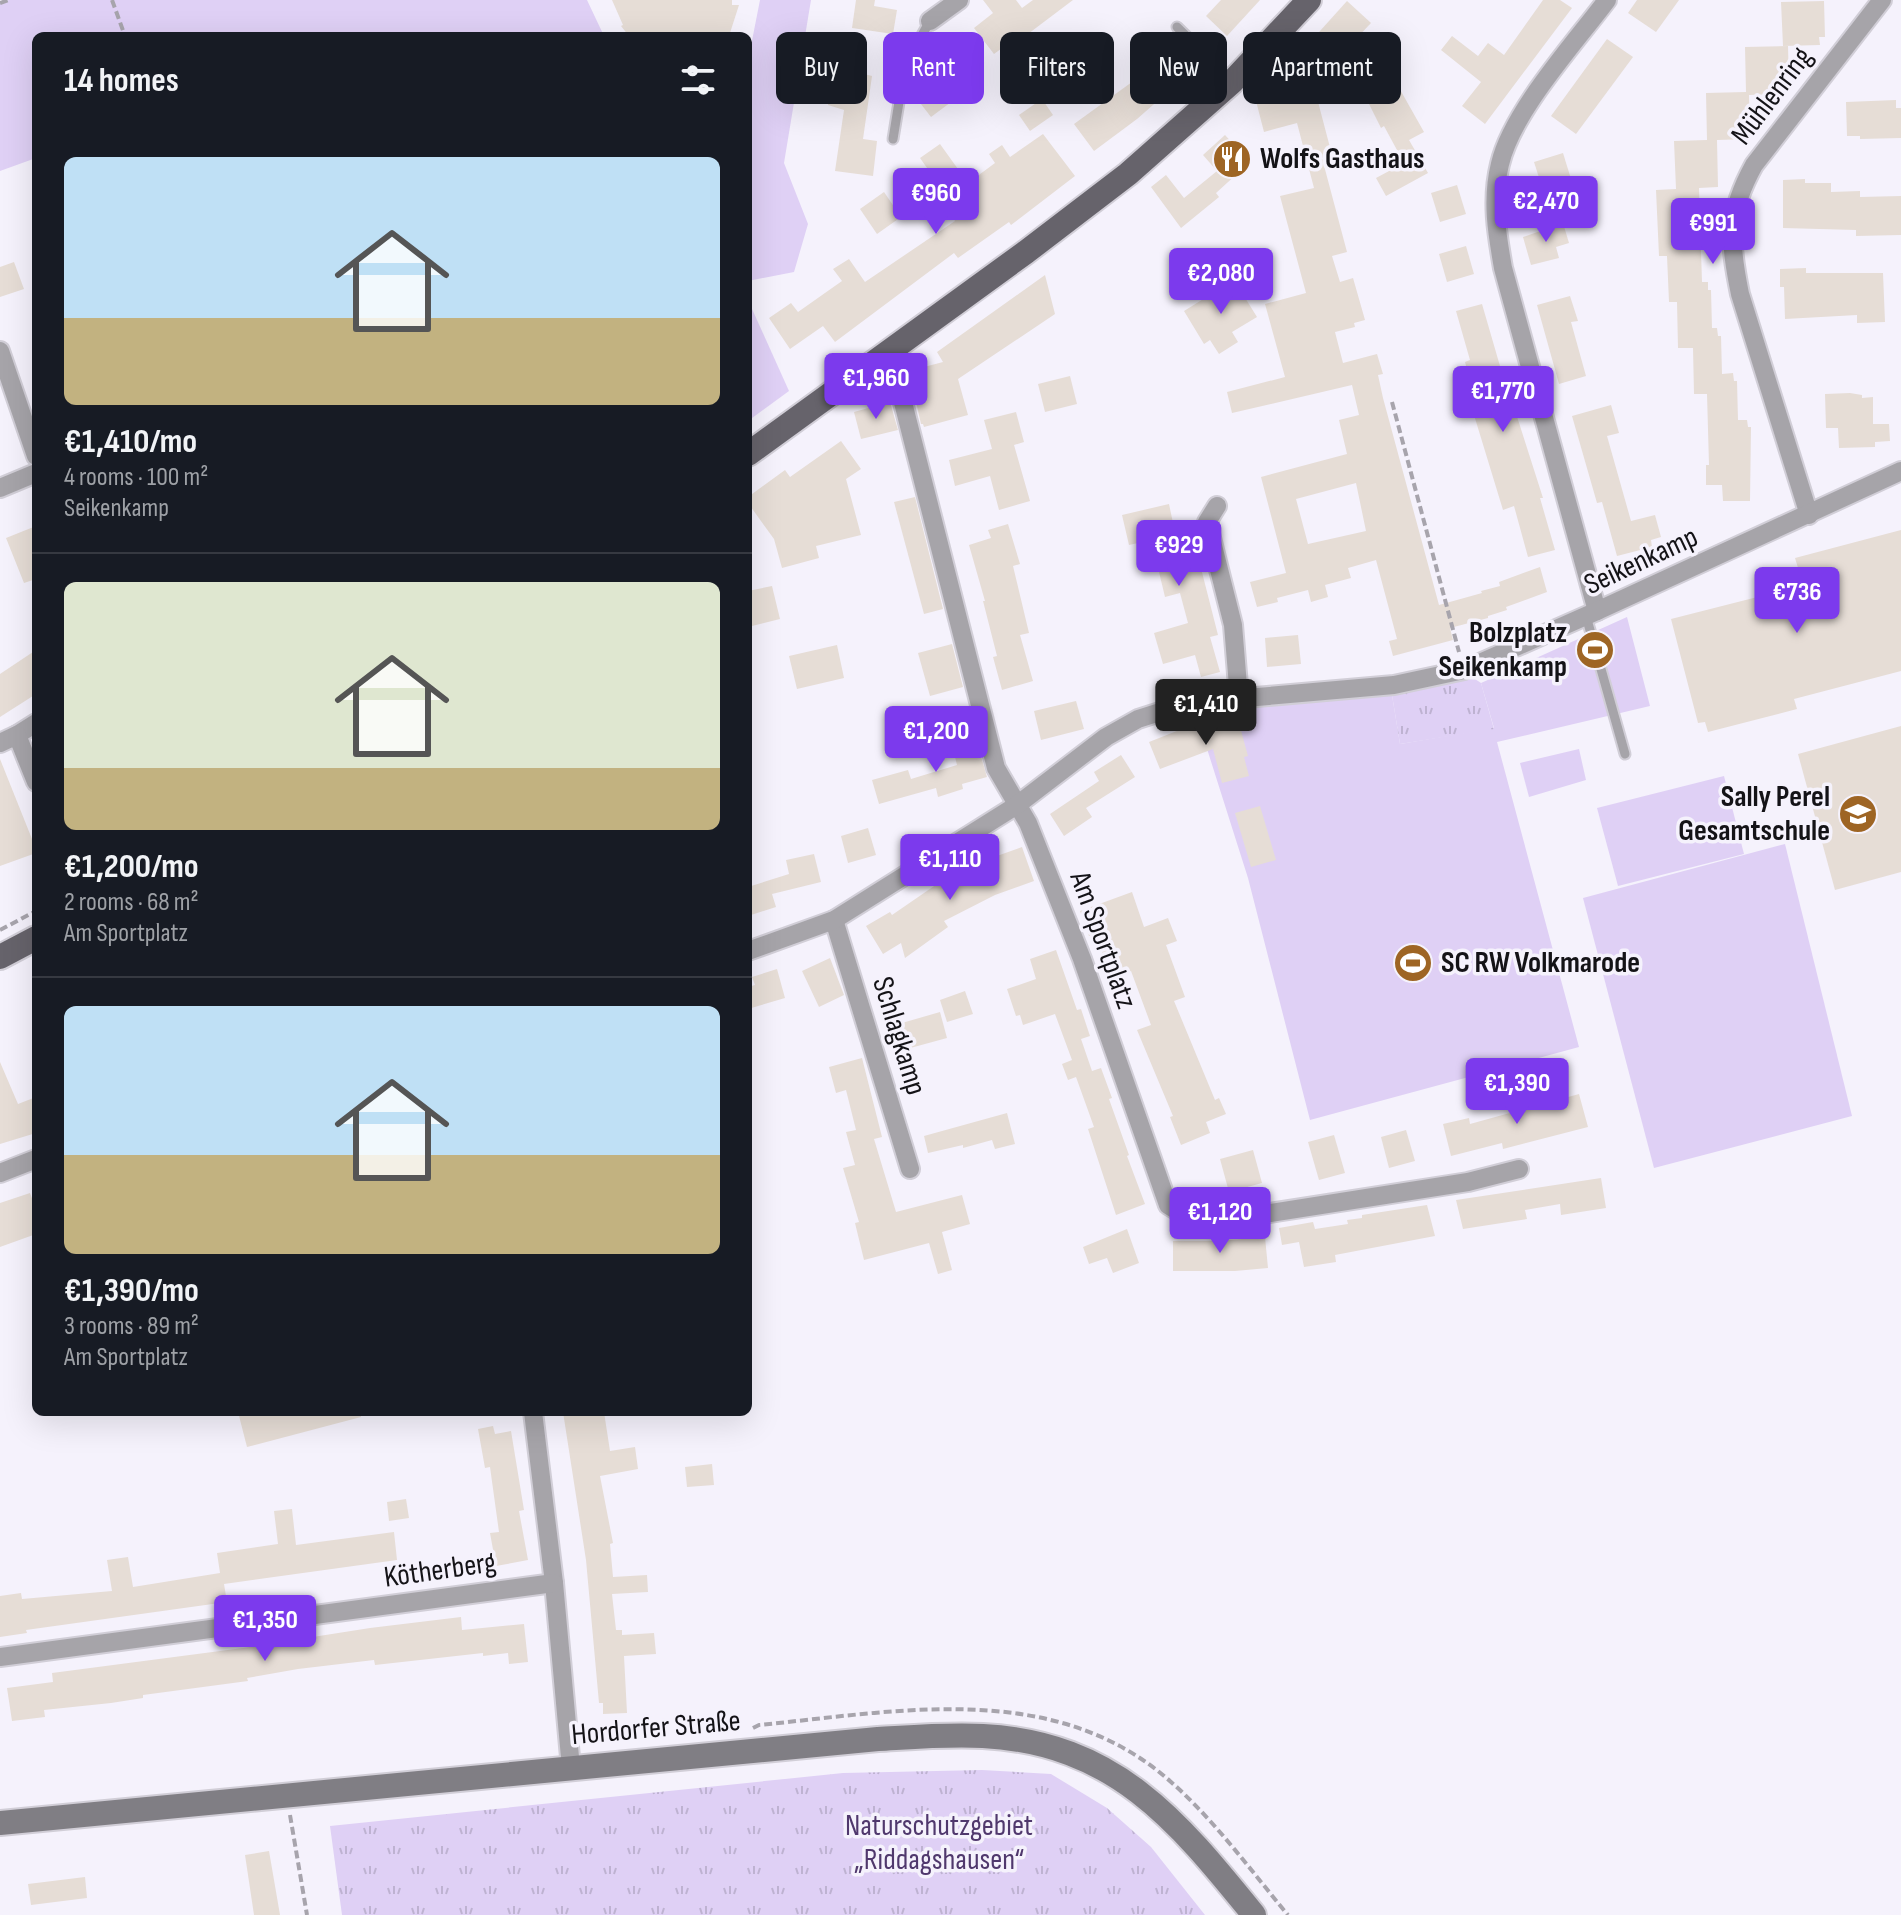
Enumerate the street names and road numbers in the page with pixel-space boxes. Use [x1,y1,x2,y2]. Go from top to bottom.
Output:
street label: Mühlenring [1724,40,1820,152]
street label: Seikenkamp [1579,519,1703,603]
street label: Am Sportplatz [1061,866,1144,1014]
street label: Schlagkamp [864,973,934,1099]
street label: Kötherberg [382,1544,498,1596]
street label: Hordorfer Straße [570,1703,742,1753]

